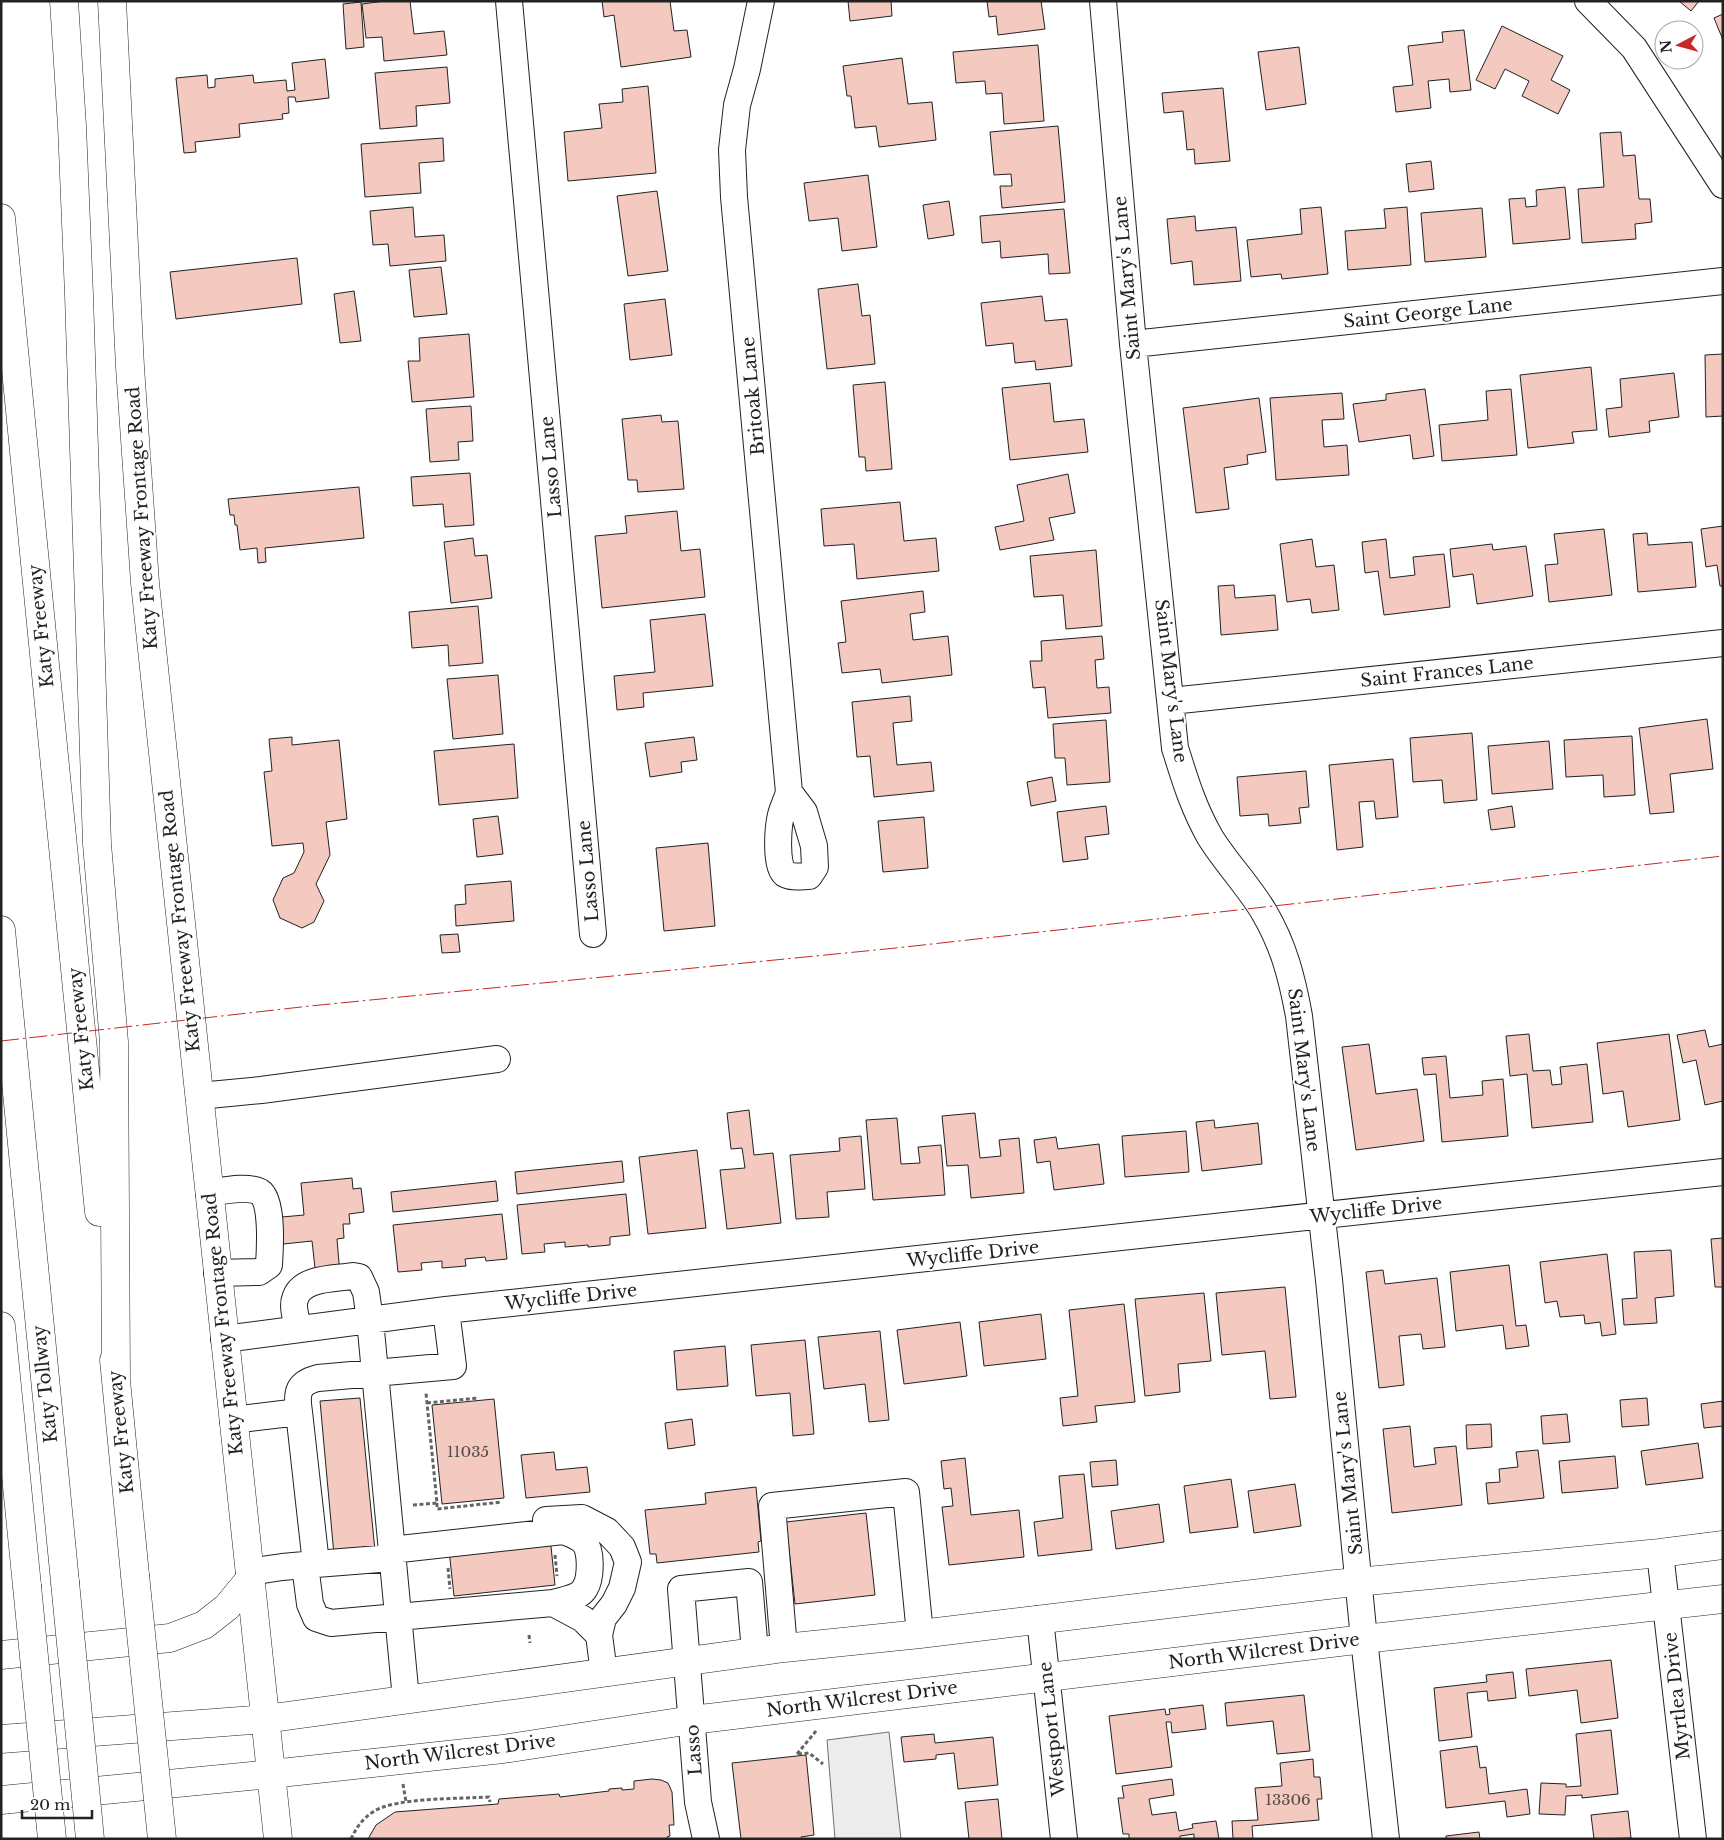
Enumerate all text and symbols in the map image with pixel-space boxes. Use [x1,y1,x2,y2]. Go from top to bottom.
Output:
north arrow [1654,20,1704,70]
text: N [1656,39,1676,54]
street label: Saint Mary's Lane [1109,195,1145,361]
street label: Saint George Lane [1342,293,1514,333]
street label: Britoak Lane [737,336,769,456]
street label: Katy Freeway Frontage Road [122,386,162,650]
street label: Lasso Lane [536,415,566,519]
street label: Katy Freeway [24,563,58,689]
street label: Saint Mary's Lane [1150,598,1192,764]
street label: Saint Frances Lane [1359,652,1535,692]
street label: Katy Freeway Frontage Road [155,789,205,1053]
street label: Lasso Lane [573,819,603,923]
street label: Katy Freeway [64,966,98,1092]
street label: Saint Mary's Lane [1283,987,1325,1153]
street label: Katy Freeway Frontage Road [198,1192,248,1456]
street label: Wycliffe Drive [1308,1192,1443,1228]
street label: Wycliffe Drive [905,1236,1040,1272]
street label: Wycliffe Drive [503,1279,638,1315]
street label: Katy Tollway [28,1323,62,1444]
street label: Katy Freeway [104,1369,138,1495]
street label: Saint Mary's Lane [1328,1390,1368,1556]
house number: 11035 [447,1442,489,1461]
street label: North Wilcrest Drive [1167,1628,1361,1674]
street label: Myrtlea Drive [1659,1631,1695,1761]
street label: Westport Lane [1034,1661,1070,1798]
street label: North Wilcrest Drive [765,1676,959,1722]
street label: Lasso [681,1724,707,1776]
street label: North Wilcrest Drive [363,1729,557,1775]
scale bar [22,1788,92,1820]
house number: 13306 [1265,1790,1311,1809]
text: 20 m [30,1795,70,1814]

